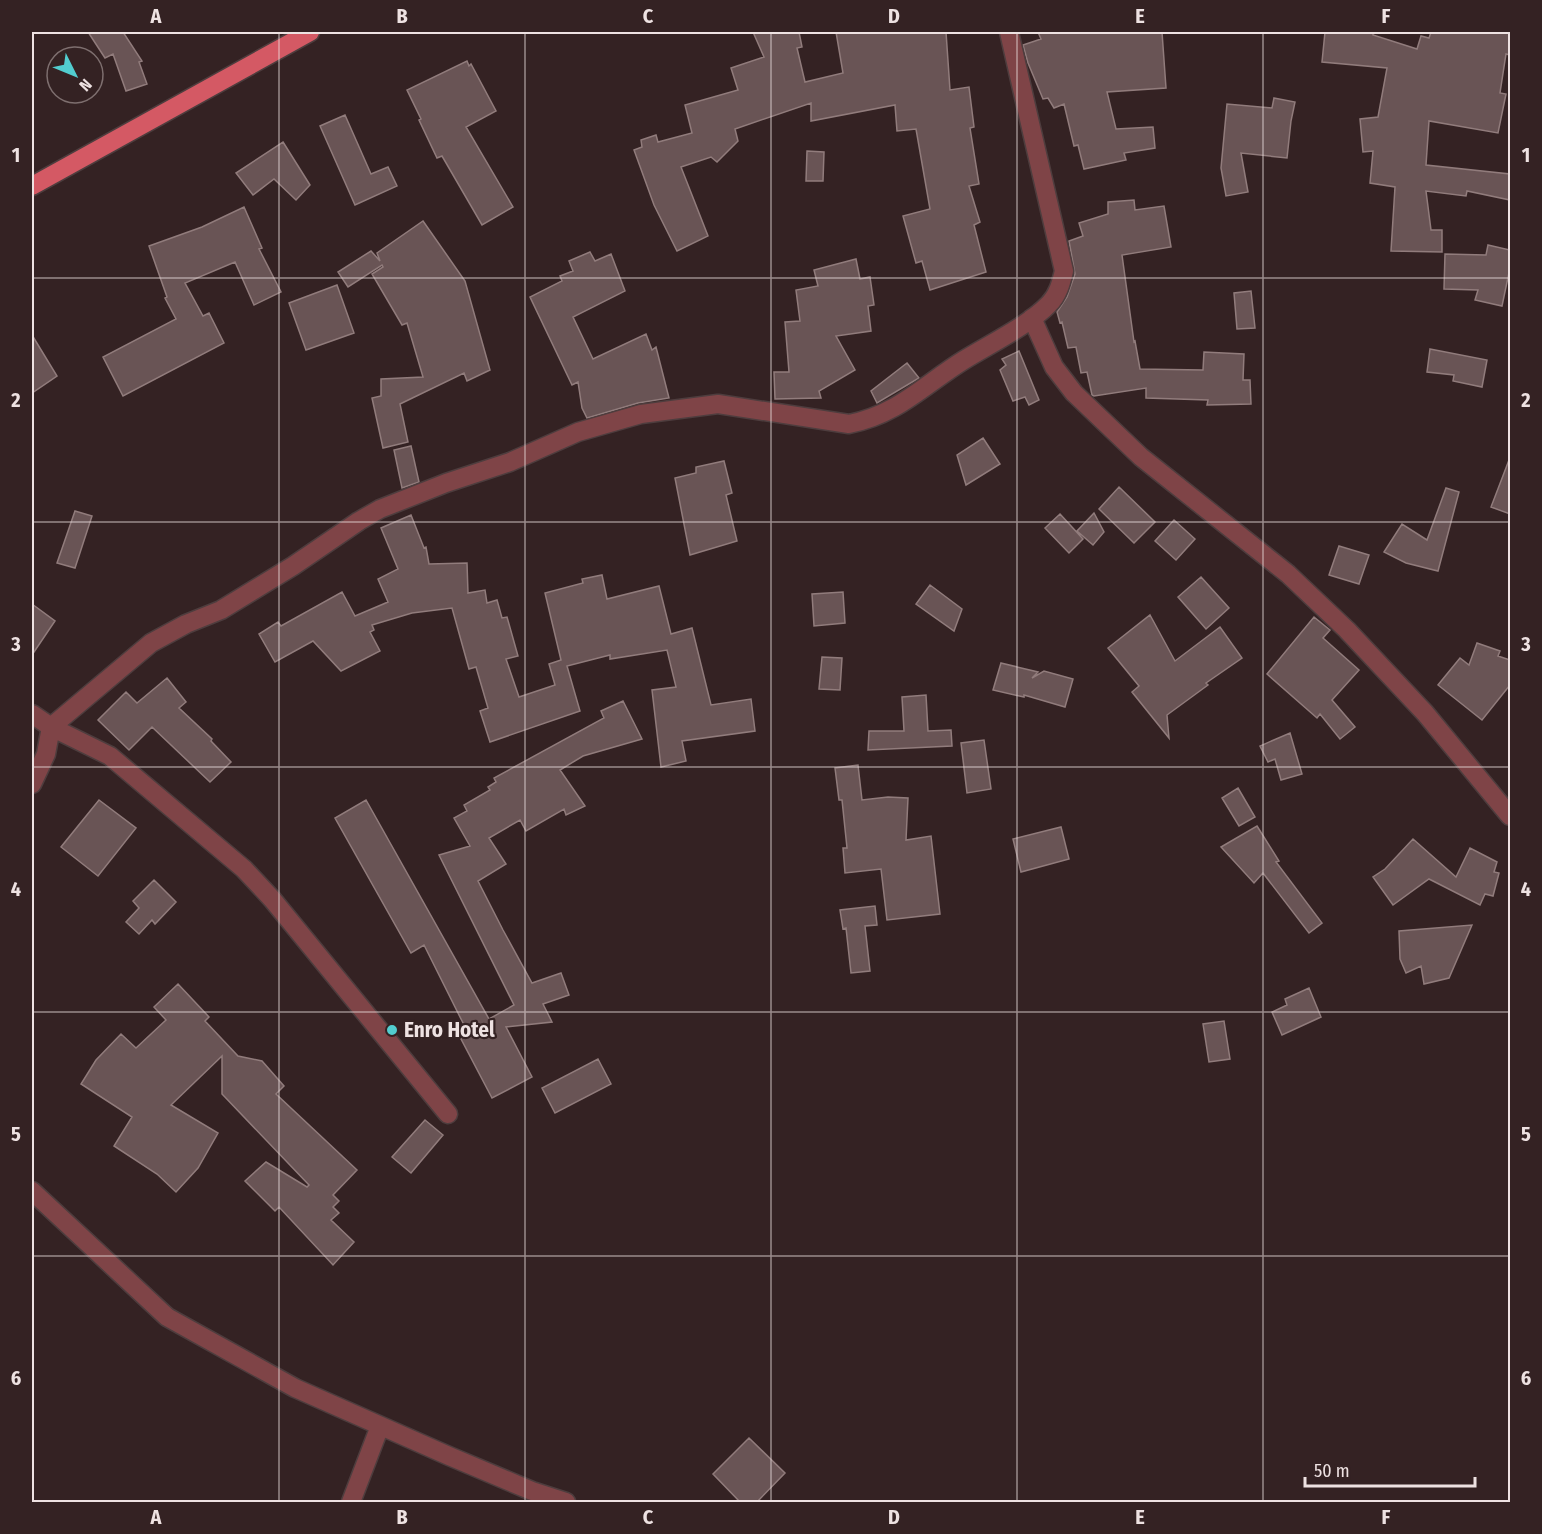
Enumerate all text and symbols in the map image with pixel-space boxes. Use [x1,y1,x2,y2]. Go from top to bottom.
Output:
text: A [150,4,163,28]
text: B [396,4,408,28]
text: C [643,4,654,28]
text: D [888,4,900,28]
text: E [1135,4,1145,28]
text: F [1382,4,1391,28]
north arrow [45,45,105,105]
text: N [75,75,96,95]
text: 1 [12,143,20,167]
text: 1 [1522,143,1530,167]
text: 2 [10,388,21,412]
text: 2 [1520,388,1531,412]
text: 3 [10,632,21,656]
text: 3 [1520,632,1531,656]
text: 4 [11,877,21,901]
text: 4 [1521,877,1531,901]
place label: Enro Hotel [404,1017,495,1043]
marker: Enro Hotel [385,1023,399,1037]
text: 5 [11,1122,21,1146]
text: 5 [1521,1122,1531,1146]
text: 6 [11,1366,21,1390]
text: 6 [1521,1366,1531,1390]
scale bar [1305,1450,1474,1488]
text: 50 m [1314,1460,1350,1482]
text: A [150,1505,163,1529]
text: B [396,1505,408,1529]
text: C [643,1505,654,1529]
text: D [888,1505,900,1529]
text: E [1135,1505,1145,1529]
text: F [1382,1505,1391,1529]

